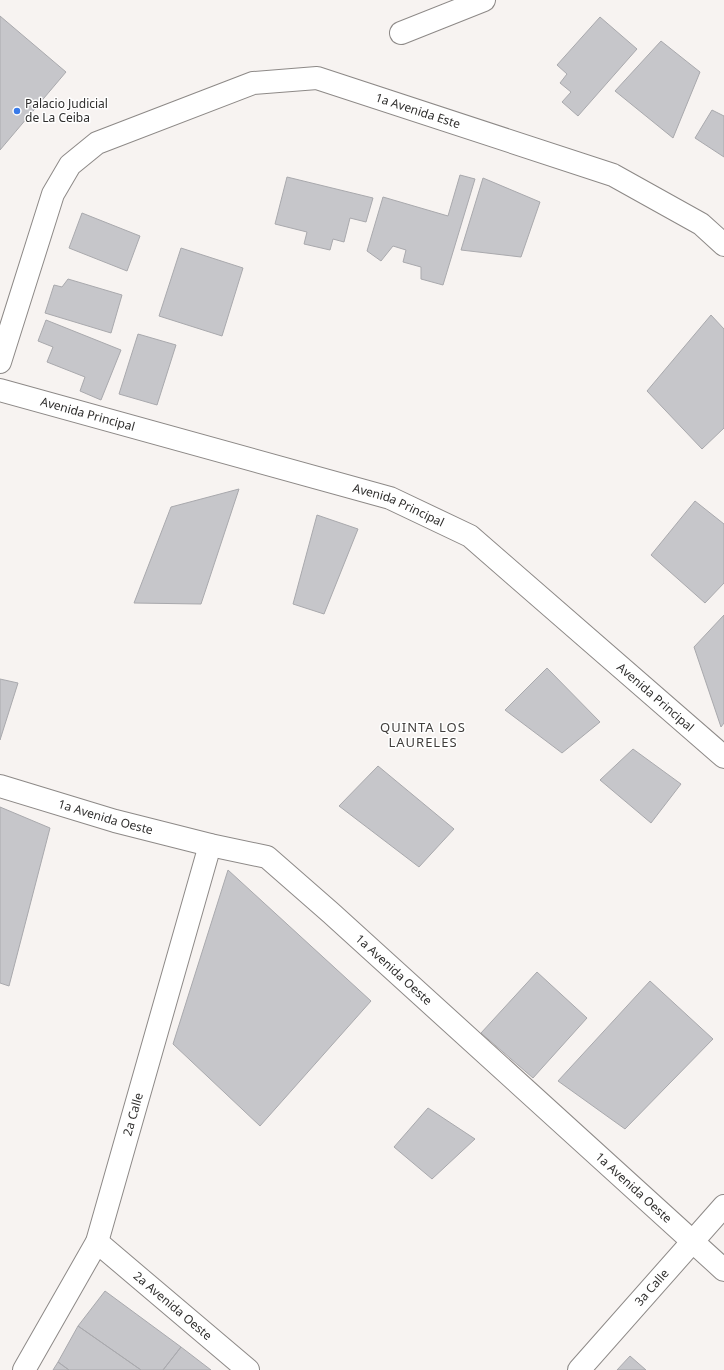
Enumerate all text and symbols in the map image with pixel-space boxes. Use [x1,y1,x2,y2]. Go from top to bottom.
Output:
street label: 1a Avenida Este [373,89,463,132]
place label: Palacio Judicial de La Ceiba [25,95,108,126]
marker: Palacio Judicial de La Ceiba [12,106,22,116]
street label: Avenida Principal [39,393,137,435]
street label: Avenida Principal [351,479,447,531]
street label: Avenida Principal [613,659,698,735]
district label: QUINTA LOS LAURELES [380,718,466,751]
street label: 1a Avenida Oeste [56,795,155,838]
street label: 1a Avenida Oeste [352,930,436,1009]
street label: 2a Calle [119,1091,147,1138]
street label: 1a Avenida Oeste [592,1148,676,1227]
street label: 3a Calle [631,1265,673,1309]
street label: 2a Avenida Oeste [130,1267,216,1344]

